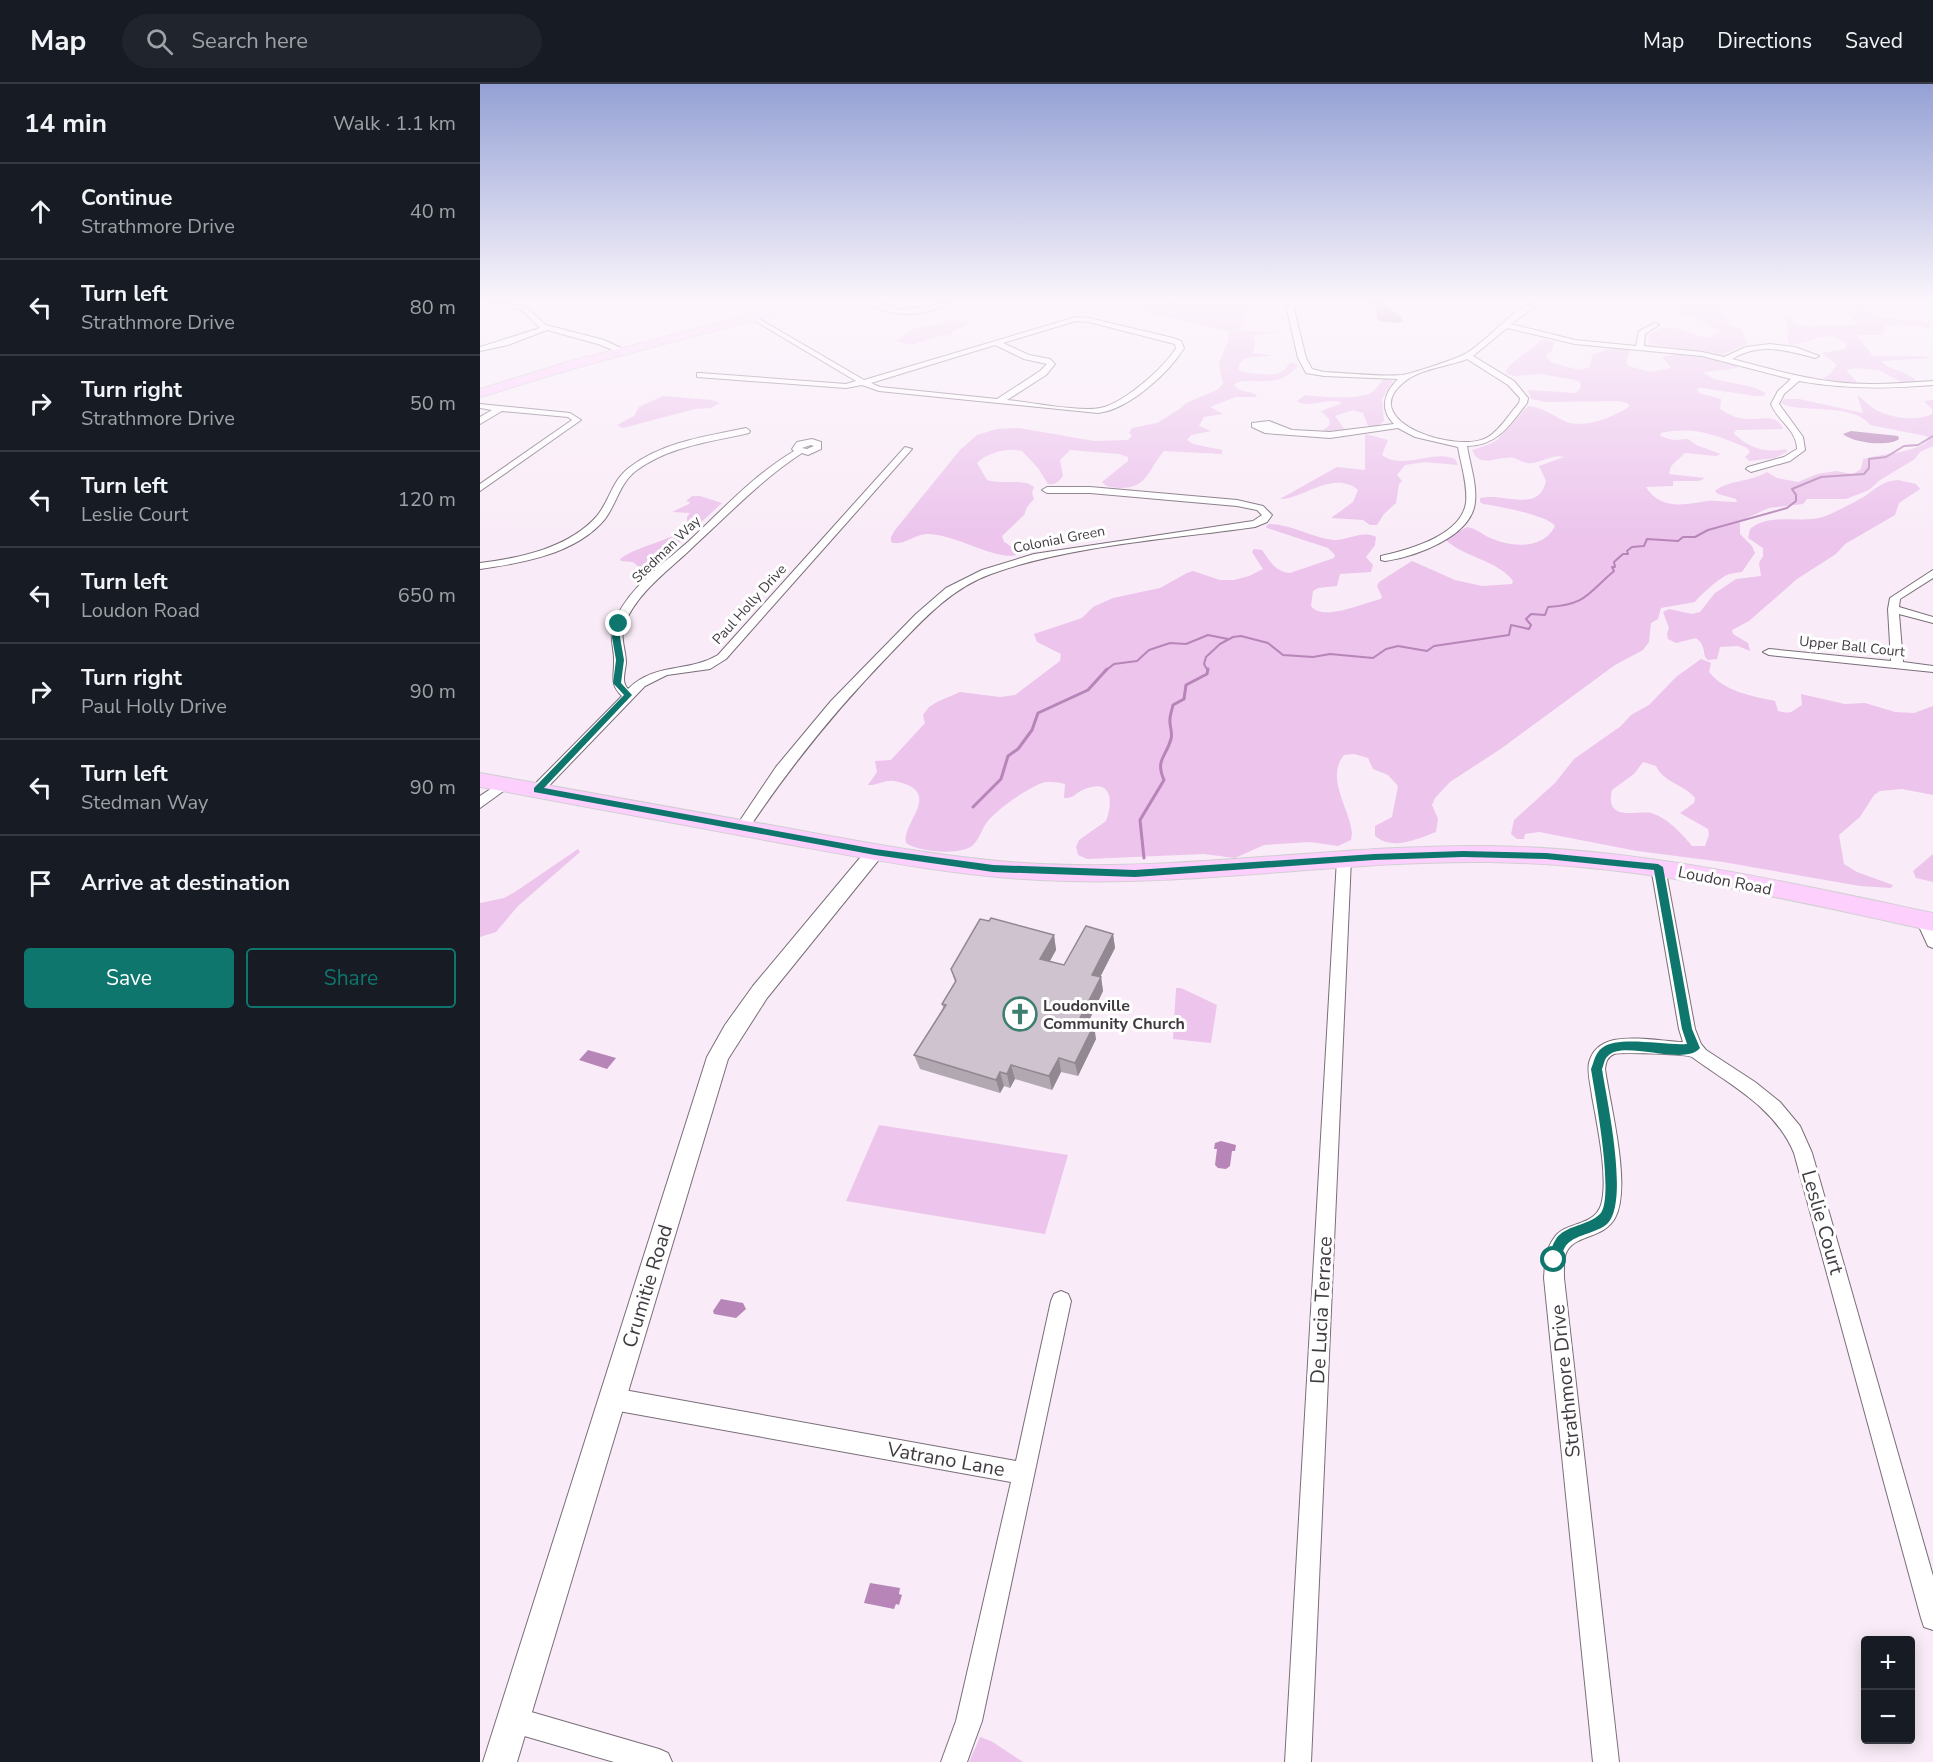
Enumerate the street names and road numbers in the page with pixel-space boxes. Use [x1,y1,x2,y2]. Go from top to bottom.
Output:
street label: Stedman Way [628,511,706,587]
street label: Colonial Green [1012,521,1106,558]
street label: Paul Holly Drive [708,560,791,649]
street label: Upper Ball Court [1798,631,1906,662]
street label: Loudon Road [1676,861,1774,901]
street label: Leslie Court [1795,1167,1851,1278]
street label: Crumitie Road [616,1221,679,1351]
street label: De Lucia Terrace [1304,1236,1339,1385]
street label: Strathmore Drive [1544,1303,1587,1459]
street label: Vatrano Lane [884,1436,1007,1483]

